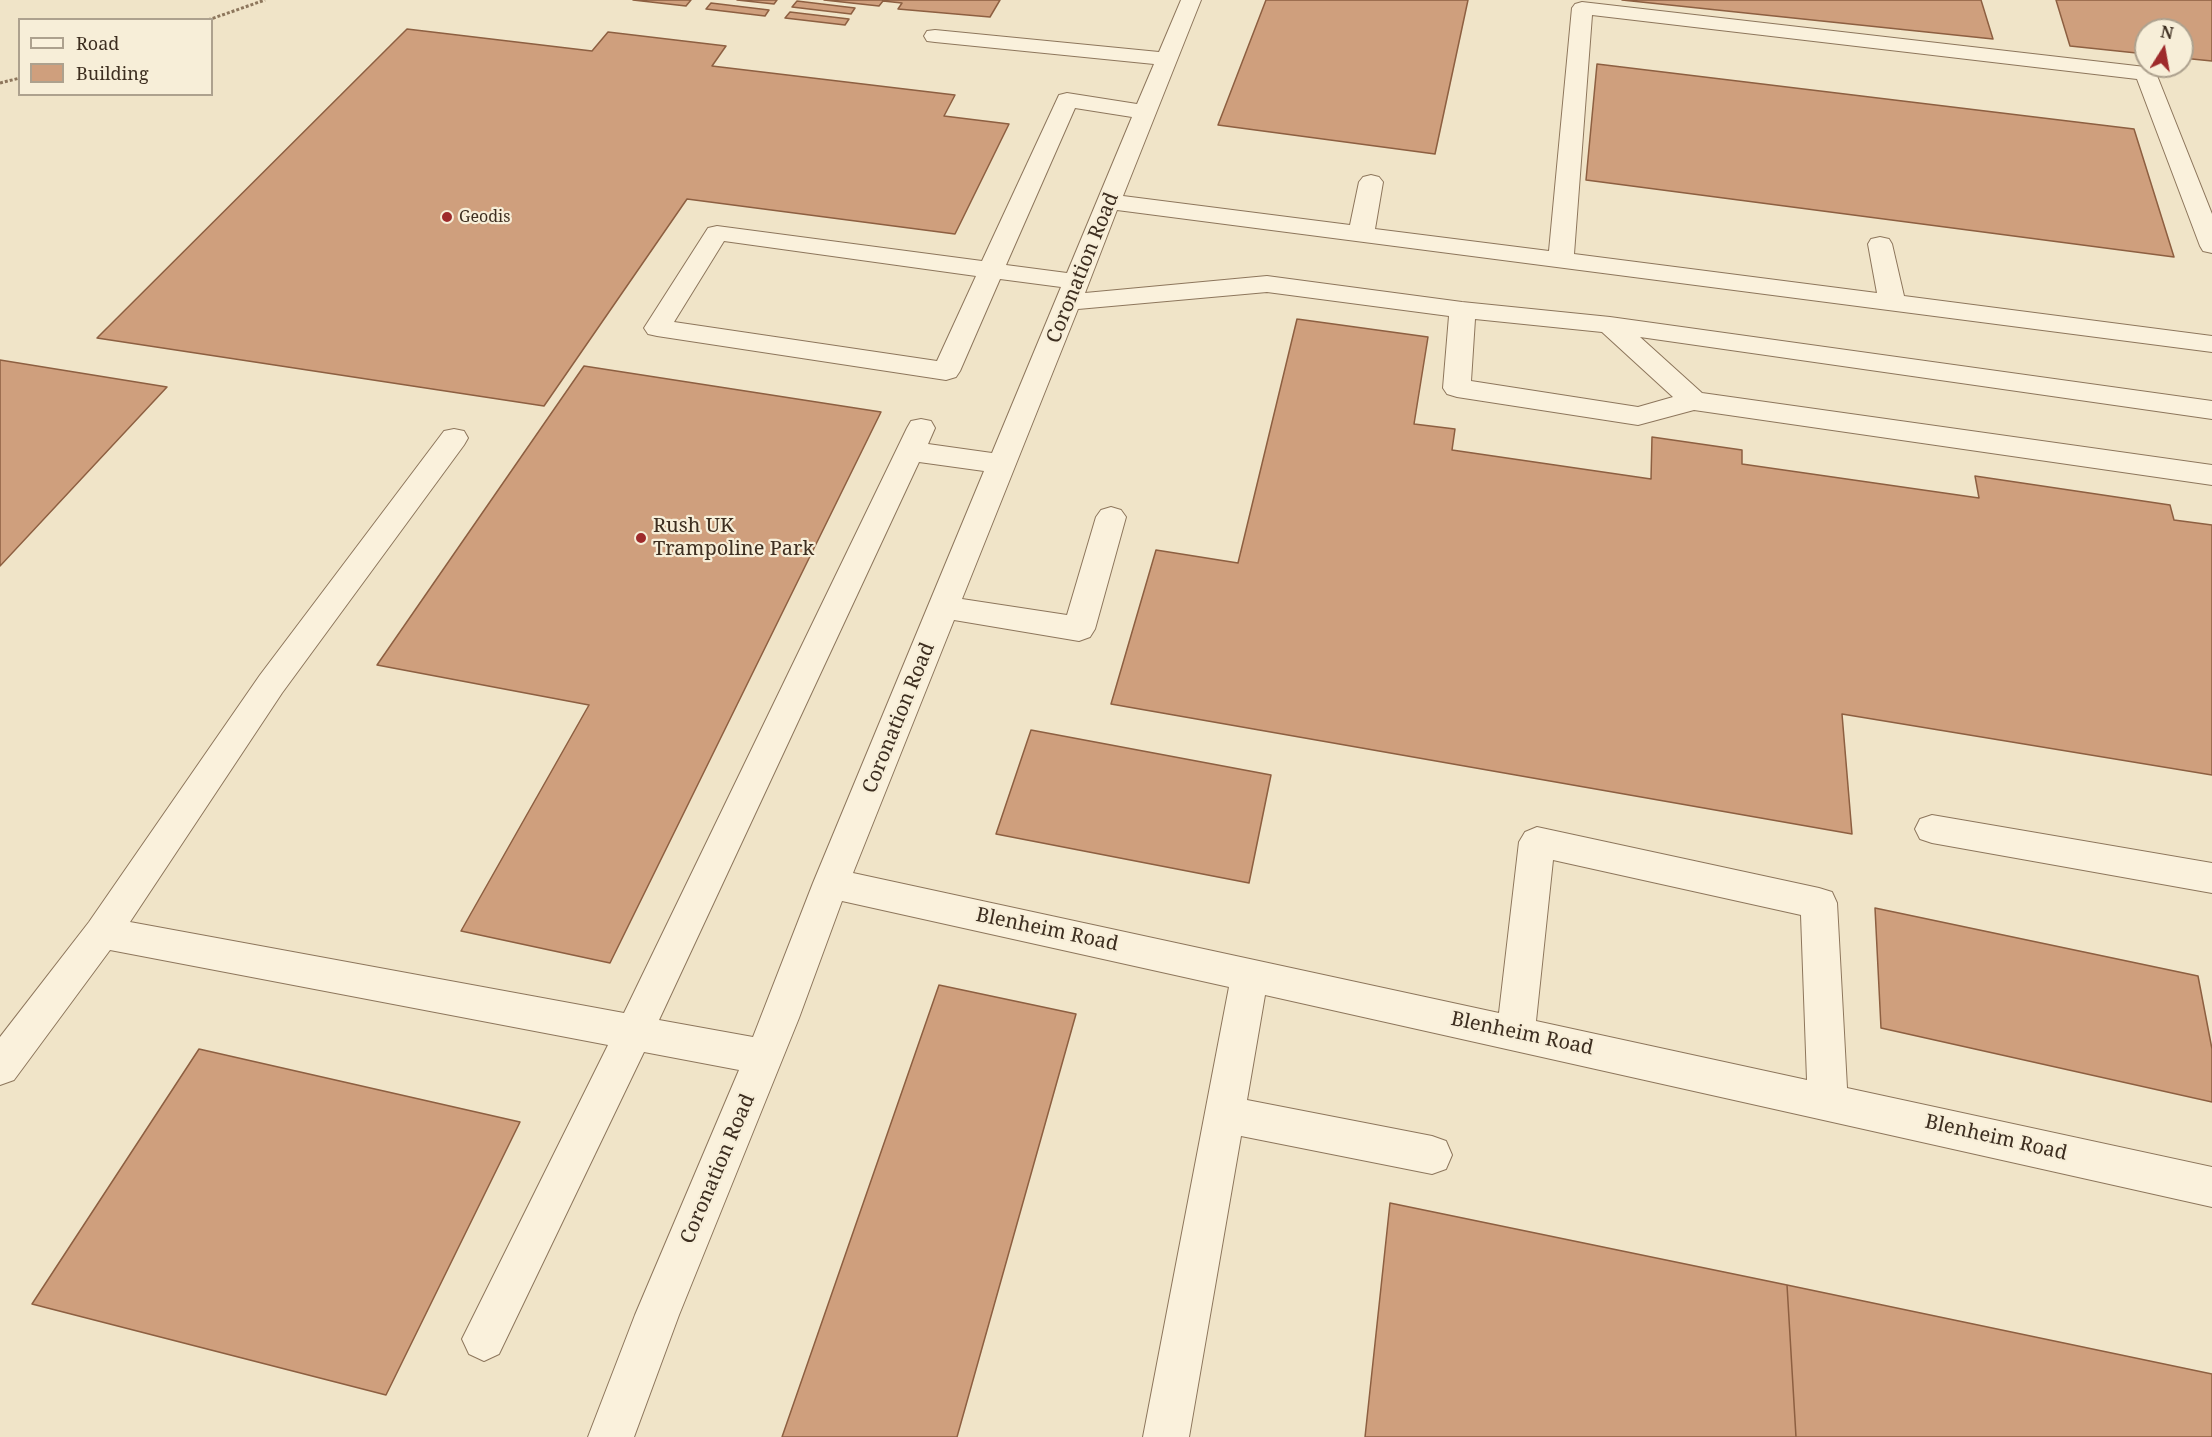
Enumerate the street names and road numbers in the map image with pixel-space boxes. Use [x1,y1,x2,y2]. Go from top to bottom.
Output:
street label: Coronation Road [1042,189,1124,347]
street label: Coronation Road [858,639,940,797]
street label: Blenheim Road [974,903,1120,957]
street label: Blenheim Road [1449,1007,1595,1061]
street label: Coronation Road [676,1091,760,1247]
street label: Blenheim Road [1923,1110,2069,1166]

